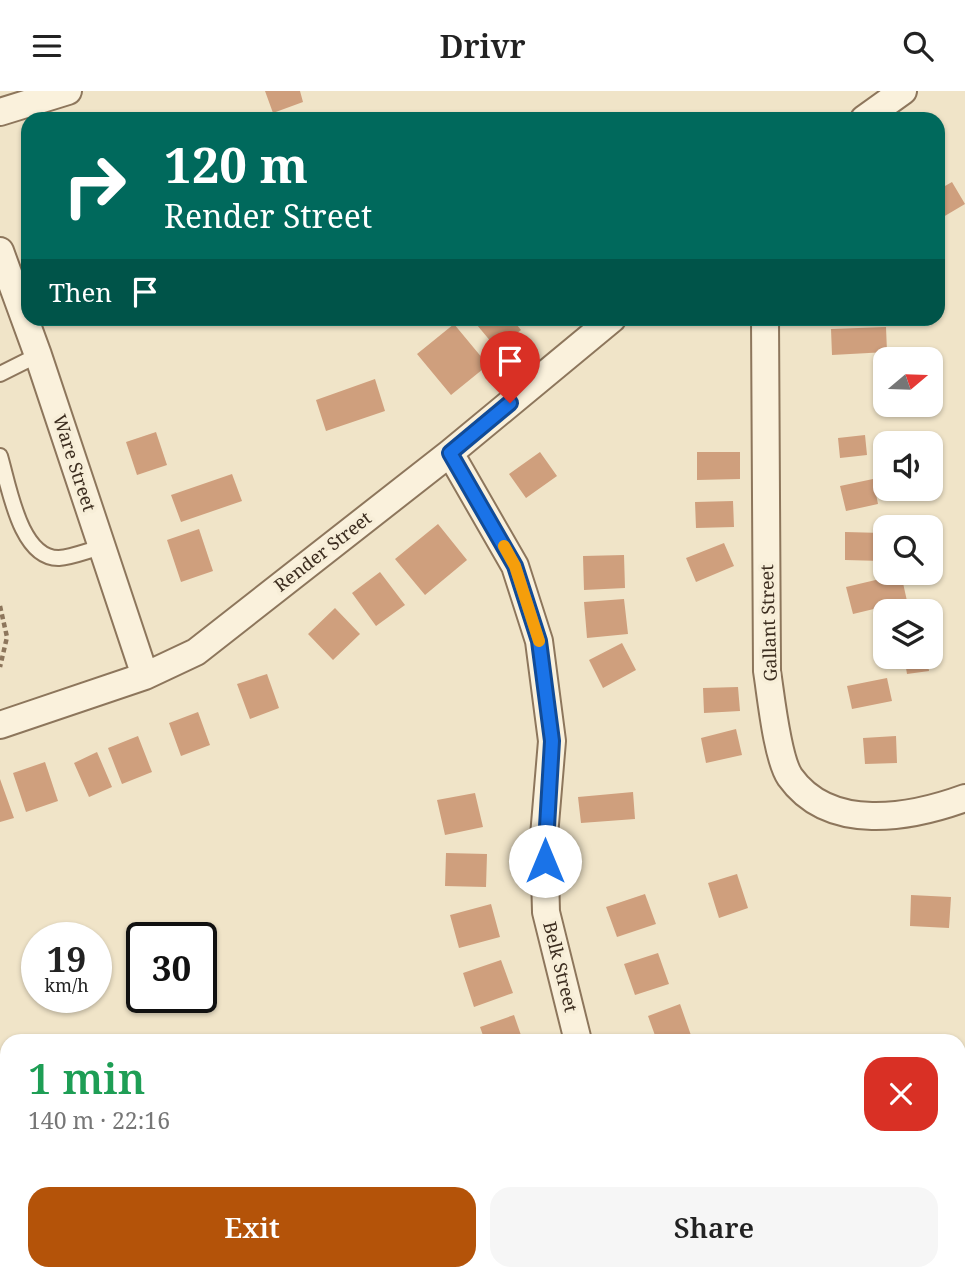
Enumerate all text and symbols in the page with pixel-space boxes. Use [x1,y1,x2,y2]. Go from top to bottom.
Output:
text: Drivr [439,24,526,67]
icon: menu [28,27,66,65]
icon: search [899,27,937,65]
text: 120 m [164,131,308,197]
icon: right [49,140,140,231]
text: Render Street [164,194,372,237]
icon: arrive [126,273,164,311]
text: Then [49,274,112,310]
pin [480,331,540,403]
icon: arrive [491,342,529,380]
north arrow [873,347,943,417]
map controls [873,347,943,669]
street label: Ware Street [48,411,102,514]
button: sound [873,431,943,501]
street label: Render Street [269,506,376,597]
button: search [873,515,943,585]
street label: Gallant Street [754,564,782,682]
button: layers [873,599,943,669]
position arrow [508,824,582,898]
street label: Belk Street [538,919,584,1014]
speed limit sign: 30 [126,922,217,1013]
text: 19 [47,935,86,982]
text: km/h [44,973,89,997]
text: 1 min [28,1049,145,1106]
button: close [864,1057,938,1131]
text: 140 m · 22:16 [28,1104,170,1136]
button: Exit [28,1187,476,1267]
button: Share [490,1187,938,1267]

